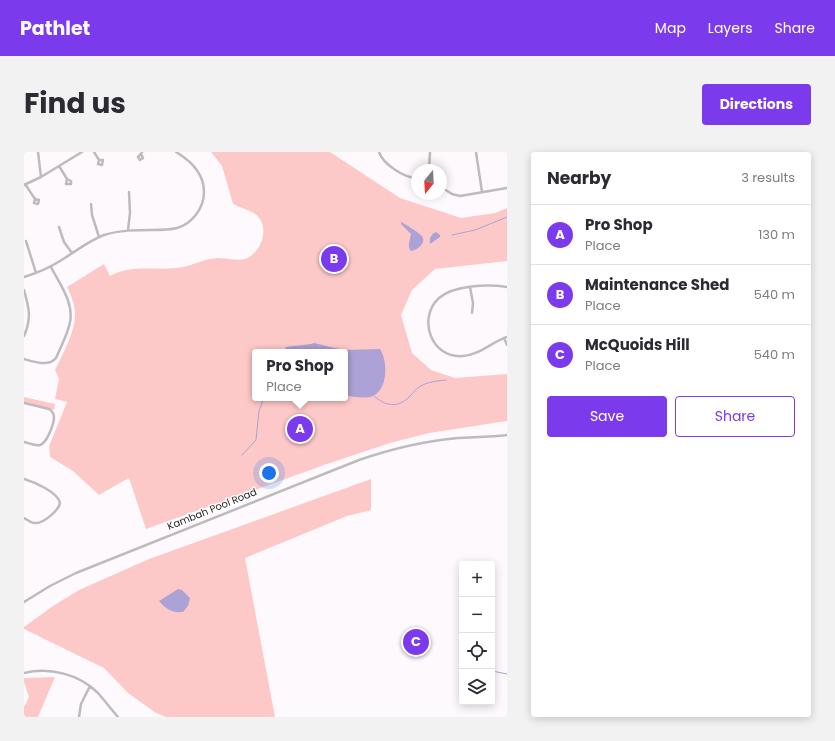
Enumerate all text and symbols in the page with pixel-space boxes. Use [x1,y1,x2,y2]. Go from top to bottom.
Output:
text: Pathlet [20,15,90,42]
text: Map [655,18,686,38]
text: Layers [708,18,752,38]
text: Share [774,18,815,38]
text: Find us [24,84,126,123]
button: Directions [702,84,811,125]
north arrow [411,164,447,200]
text: Nearby [547,166,611,190]
text: 3 results [741,168,795,187]
text: Pro Shop [585,214,653,235]
text: A [555,225,565,244]
text: 130 m [758,225,795,244]
text: Place [585,236,620,255]
pin: B [321,244,347,274]
text: Maintenance Shed [585,274,729,295]
text: B [556,285,564,304]
text: 540 m [754,285,795,304]
text: Place [585,296,620,315]
text: McQuoids Hill [585,334,690,355]
text: C [555,345,565,364]
text: 540 m [754,345,795,364]
popup [252,349,348,401]
text: Pro Shop [266,355,334,376]
text: Place [585,356,620,375]
text: Place [266,377,302,396]
button: Save [547,396,667,437]
button: Share [675,396,795,437]
pin: A [287,414,313,444]
your location [259,463,279,483]
street label: Kambah Pool Road [165,484,259,534]
map controls [459,561,495,705]
button: + [459,561,495,597]
button: − [459,597,495,633]
pin: C [403,627,429,657]
button: locate [459,633,495,669]
button: layers [459,669,495,705]

